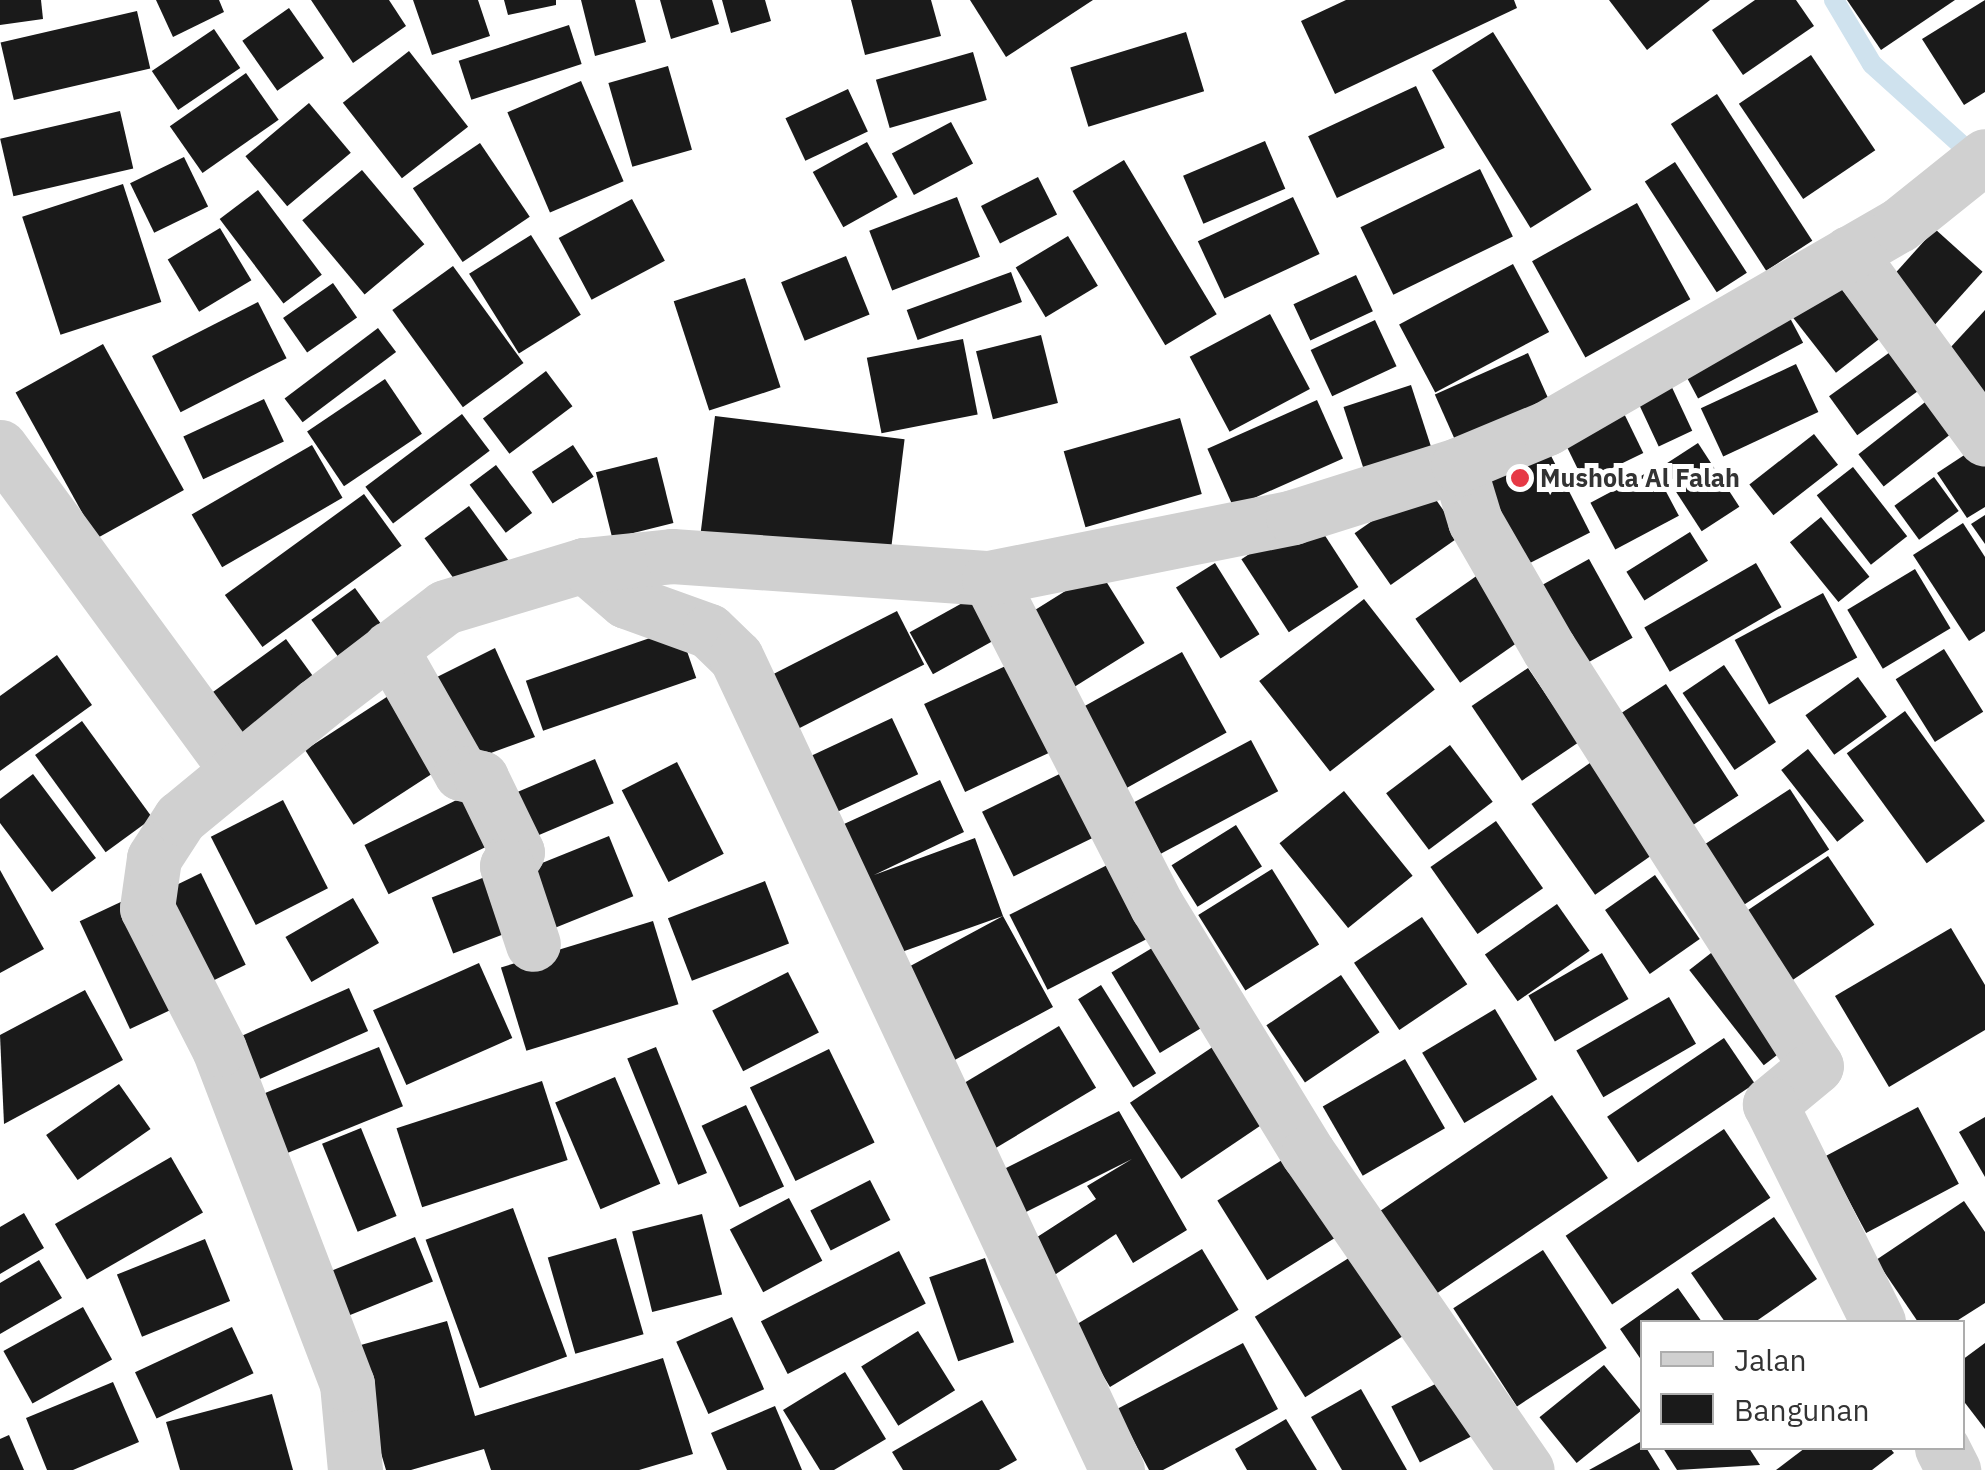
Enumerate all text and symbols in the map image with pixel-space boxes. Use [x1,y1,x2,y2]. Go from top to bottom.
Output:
place label: Mushola Al Falah [1540,463,1740,493]
marker: Mushola Al Falah [1509,467,1531,489]
legend [1640,1320,1965,1450]
text: Jalan [1734,1340,1807,1379]
text: Bangunan [1734,1390,1870,1429]

